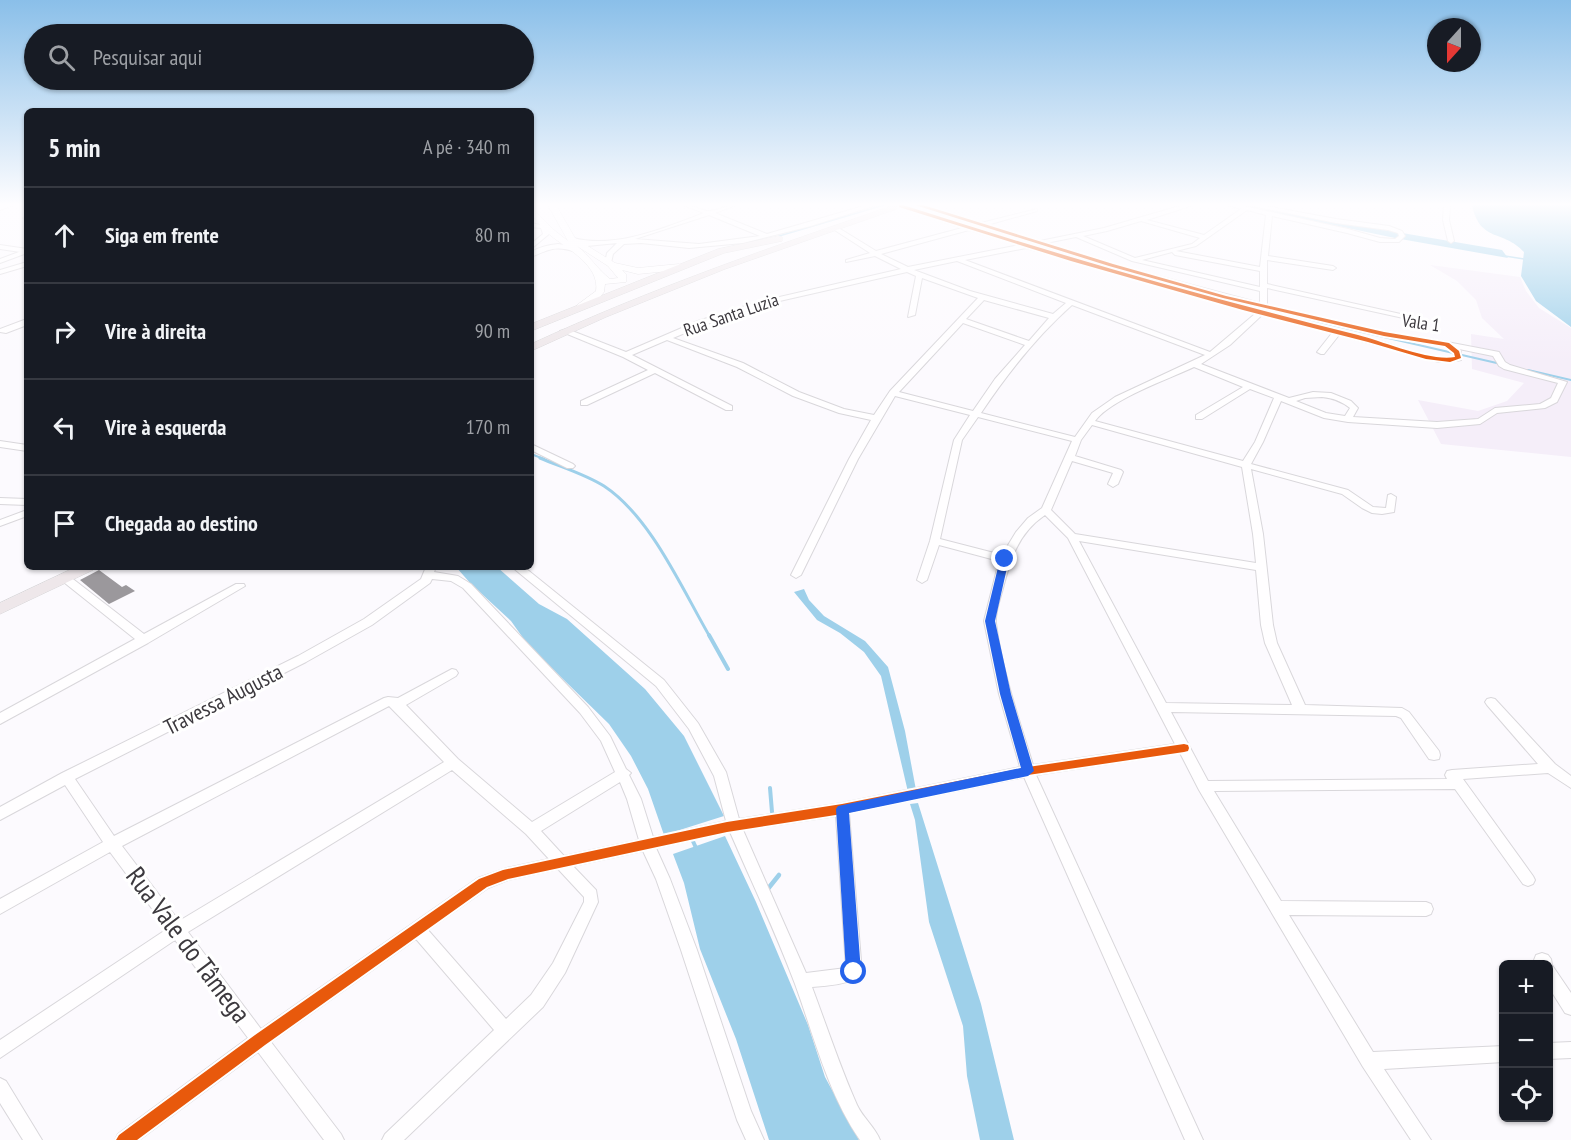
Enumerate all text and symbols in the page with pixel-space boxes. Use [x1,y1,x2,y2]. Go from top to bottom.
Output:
north arrow [1427,18,1481,72]
search box [24,24,534,90]
icon: search [45,41,78,74]
text: Pesquisar aqui [93,43,202,71]
text: 5 min [48,131,101,164]
text: A pé · 340 m [423,134,510,160]
icon: ahead [48,219,81,252]
text: Siga em frente [105,221,219,249]
text: 80 m [475,222,510,248]
street label: Rua Santa Luzia [680,288,781,341]
street label: Vala 1 [1400,308,1442,337]
icon: right [48,315,81,348]
text: Vire à direita [105,317,206,345]
text: 90 m [475,318,510,344]
icon: left [48,411,81,444]
text: Vire à esquerda [105,413,226,441]
text: 170 m [466,414,510,440]
icon: arrive [48,507,81,540]
text: Chegada ao destino [105,509,258,537]
route end [991,545,1017,571]
street label: Travessa Augusta [159,657,287,741]
street label: Rua Vale do Tâmega [119,860,259,1029]
route start [840,958,866,984]
map controls [1499,960,1553,1122]
button: + [1499,960,1553,1014]
button: − [1499,1014,1553,1068]
button: locate [1499,1068,1553,1122]

